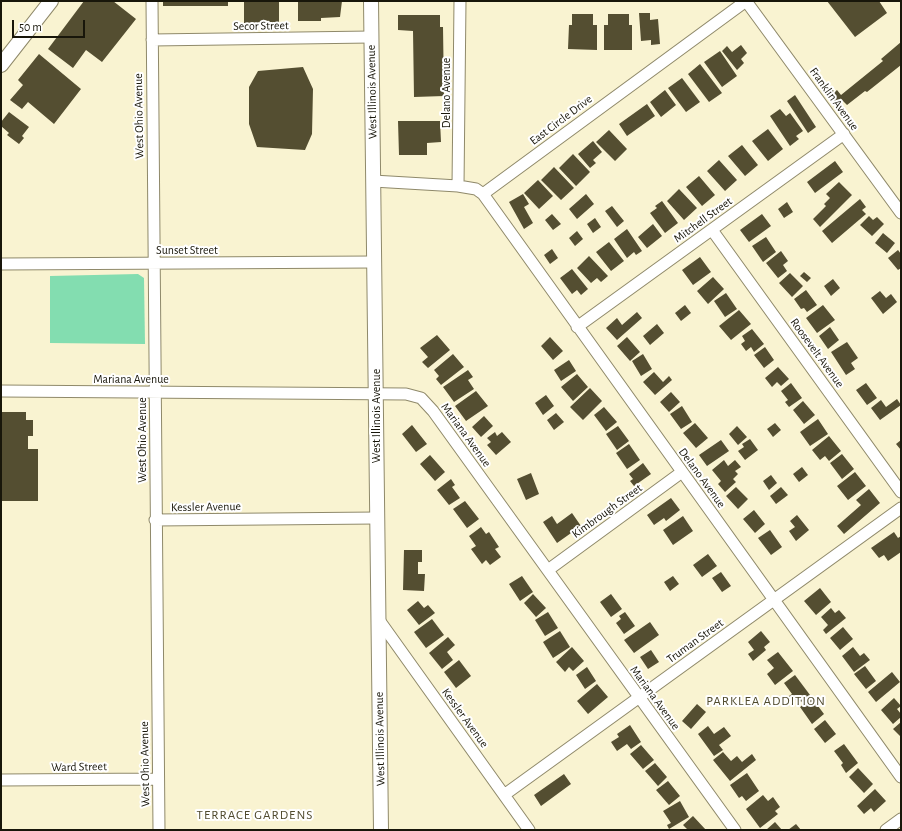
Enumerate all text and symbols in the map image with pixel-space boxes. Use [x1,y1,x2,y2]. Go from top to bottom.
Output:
scale bar [14,12,87,38]
street label: Secor Street [233,18,289,34]
text: 50 m [19,21,42,33]
street label: West Illinois Avenue [364,45,380,139]
street label: Delano Avenue [439,58,453,128]
street label: Franklin Avenue [806,65,862,133]
street label: West Ohio Avenue [131,73,147,159]
street label: East Circle Drive [527,92,595,148]
street label: Mitchell Street [671,194,735,246]
street label: Sunset Street [156,243,218,257]
street label: Roosevelt Avenue [787,316,847,390]
street label: West Illinois Avenue [369,369,383,463]
street label: Mariana Avenue [93,372,169,386]
street label: West Ohio Avenue [135,397,149,483]
street label: Mariana Avenue [438,400,494,470]
street label: Delano Avenue [675,445,729,511]
street label: Kimbrough Street [569,481,645,541]
street label: Kessler Avenue [171,499,241,515]
street label: Truman Street [664,616,726,666]
street label: Mariana Avenue [627,663,683,733]
street label: Kessler Avenue [439,685,491,751]
street label: West Illinois Avenue [372,692,388,786]
district label: PARKLEA ADDITION [706,693,826,709]
street label: West Ohio Avenue [137,721,153,807]
street label: Ward Street [51,759,107,775]
district label: TERRACE GARDENS [197,807,313,823]

